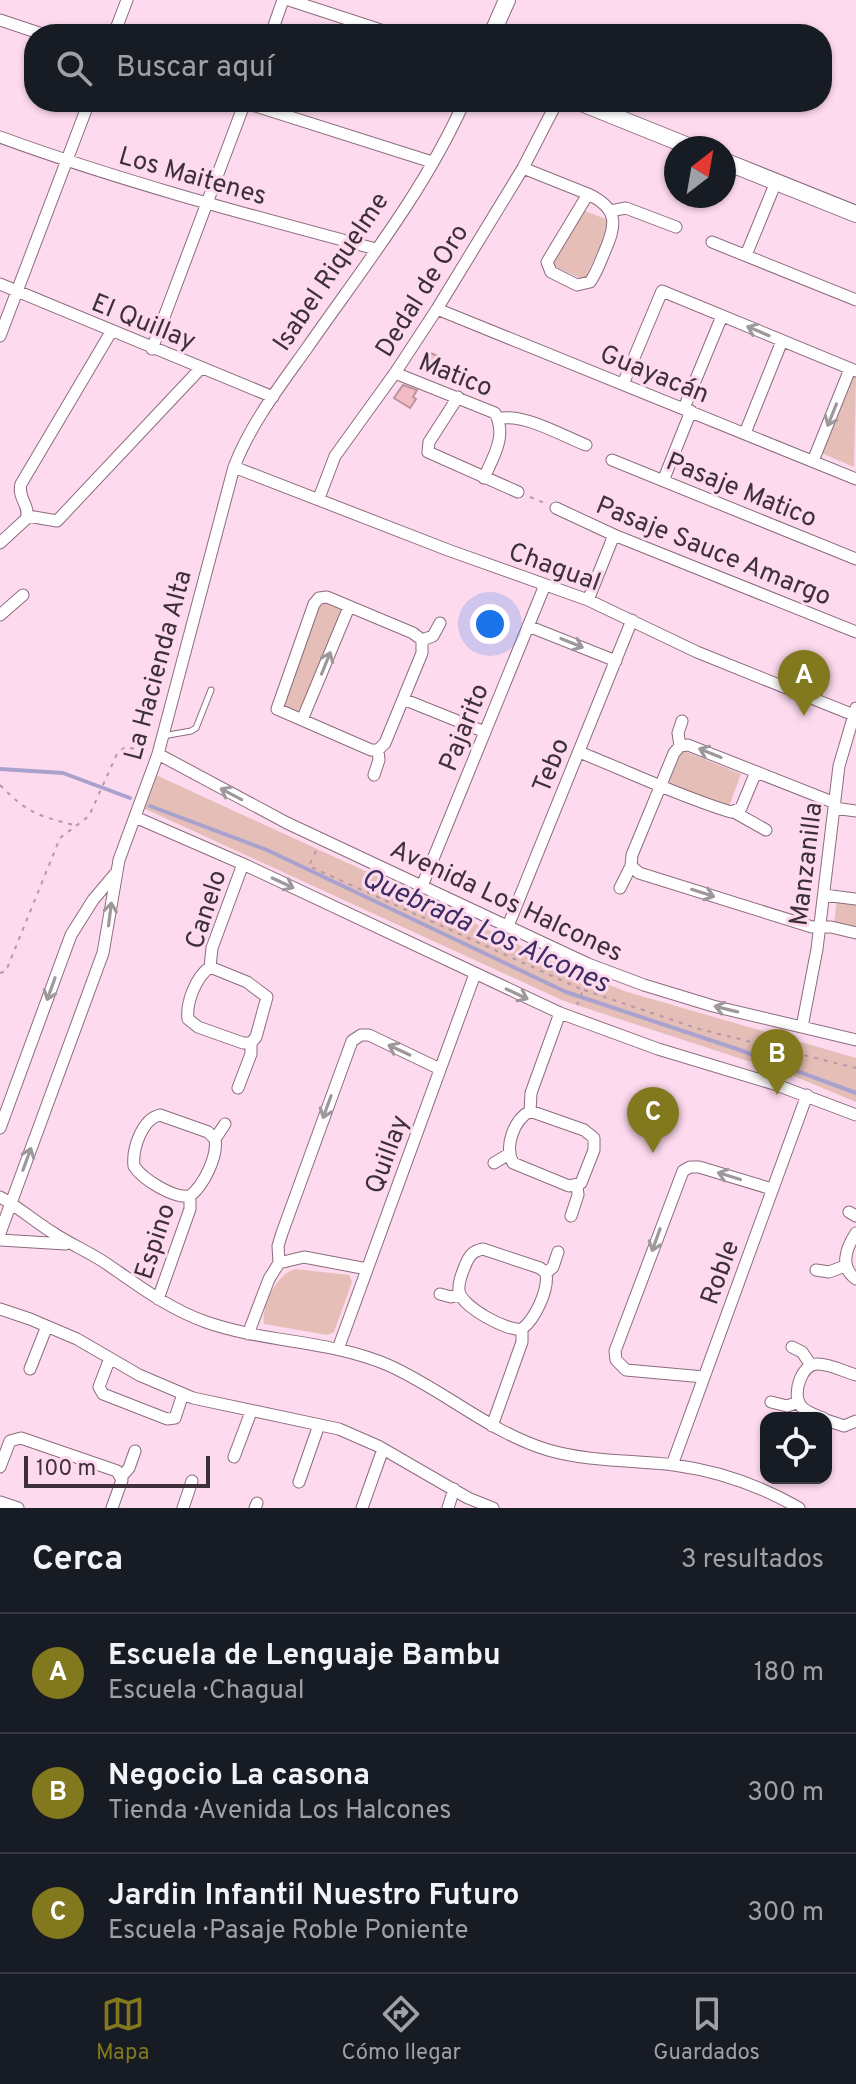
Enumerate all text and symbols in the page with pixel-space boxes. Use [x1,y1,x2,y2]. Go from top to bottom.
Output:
search box [24,24,832,112]
icon: search [52,46,96,90]
text: Buscar aquí [116,50,274,87]
north arrow [664,136,736,208]
street label: Los Maitenes [115,141,270,214]
street label: Isabel Riquelme [267,187,397,358]
street label: Dedal de Oro [369,219,477,364]
street label: El Quillay [86,287,200,359]
one-way arrow [746,323,771,337]
street label: Guayacán [595,338,714,412]
street label: Matico [413,347,497,406]
one-way arrow [823,402,838,427]
street label: Pasaje Matico [661,446,821,537]
street label: Pasaje Sauce Amargo [591,490,836,615]
street label: Chagual [504,536,605,600]
street label: La Hacienda Alta [118,567,201,764]
your location [470,604,510,644]
one-way arrow [559,637,584,651]
pin: A [778,650,830,716]
one-way arrow [319,651,334,676]
street label: Pajarito [433,679,498,777]
street label: Tebo [526,734,578,798]
one-way arrow [698,745,723,760]
one-way arrow [220,785,244,801]
street label: Manzanilla [784,801,831,928]
street label: Avenida Los Halcones [384,834,628,971]
water label: Quebrada Los Alcones [355,861,615,1003]
street label: Canelo [179,866,236,953]
one-way arrow [270,876,294,891]
one-way arrow [690,887,715,901]
one-way arrow [103,901,118,928]
one-way arrow [42,976,57,1001]
one-way arrow [505,988,529,1003]
one-way arrow [713,1001,739,1016]
pin: B [751,1029,803,1095]
one-way arrow [388,1042,412,1057]
pin: C [627,1087,679,1153]
one-way arrow [319,1094,334,1119]
street label: Quillay [359,1111,418,1199]
one-way arrow [21,1148,35,1172]
one-way arrow [717,1168,743,1183]
street label: Espino [129,1200,184,1284]
one-way arrow [648,1227,662,1251]
street label: Roble [694,1236,748,1310]
map controls [760,1412,832,1484]
button: locate [760,1412,832,1484]
scale bar [24,1452,210,1488]
text: 100 m [36,1456,96,1483]
text: Cerca [32,1539,123,1582]
text: 3 resultados [681,1544,824,1577]
text: Escuela de Lenguaje Bambu [108,1638,501,1675]
text: A [49,1657,67,1690]
text: 180 m [754,1657,824,1690]
text: Escuela · Chagual [108,1675,305,1708]
text: Negocio La casona [108,1758,370,1795]
text: B [49,1777,67,1810]
text: 300 m [747,1777,824,1810]
text: Tienda · Avenida Los Halcones [108,1795,451,1828]
text: Jardin Infantil Nuestro Futuro [108,1878,519,1915]
text: C [50,1897,66,1930]
text: 300 m [747,1897,824,1930]
text: Escuela · Pasaje Roble Poniente [108,1915,468,1948]
tab: Mapa [96,1992,149,2067]
tab: Cómo llegar [341,1992,461,2067]
tab: Guardados [653,1992,760,2067]

